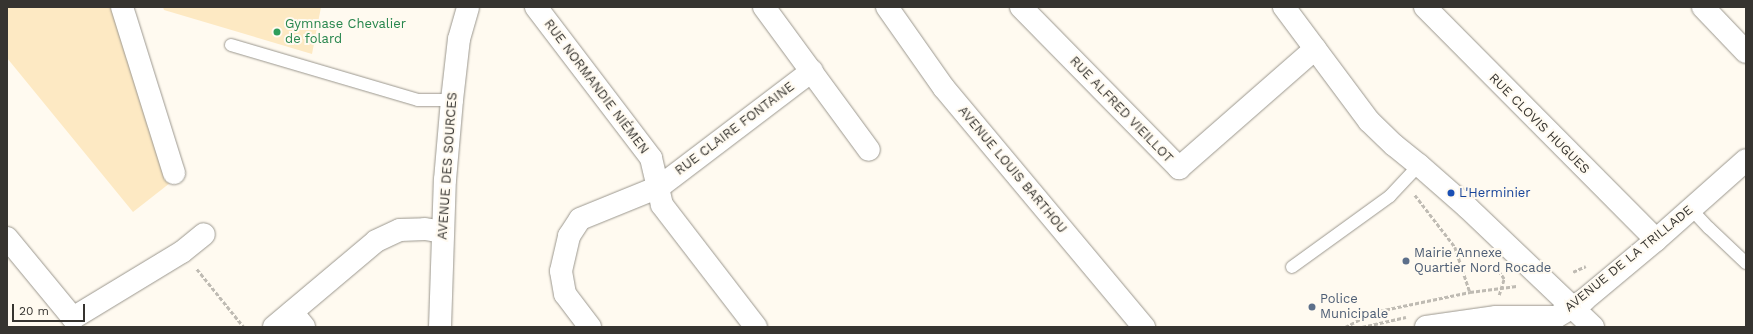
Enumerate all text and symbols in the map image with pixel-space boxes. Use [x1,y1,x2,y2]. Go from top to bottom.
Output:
place label: Gymnase Chevalier de folard [285,17,406,48]
street label: RUE NORMANDIE NIÉMEN [540,17,652,157]
marker: Gymnase Chevalier de folard [272,27,282,37]
street label: RUE ALFRED VIEILLOT [1066,53,1176,167]
street label: RUE CLOVIS HUGUES [1486,71,1592,177]
street label: RUE CLAIRE FONTAINE [672,79,798,179]
street label: AVENUE DES SOURCES [435,92,461,240]
street label: AVENUE LOUIS BARTHOU [954,103,1070,237]
place label: L'Herminier [1459,185,1531,201]
marker: L'Herminier [1446,188,1456,198]
street label: AVENUE DE LA TRILLADE [1562,202,1696,316]
place label: Mairie Annexe Quartier Nord Rocade [1414,246,1552,277]
marker: Mairie Annexe Quartier Nord Rocade [1401,256,1411,266]
place label: Police Municipale [1320,292,1388,323]
scale bar [14,296,87,322]
marker: Police Municipale [1307,302,1317,312]
text: 20 m [19,304,49,318]

